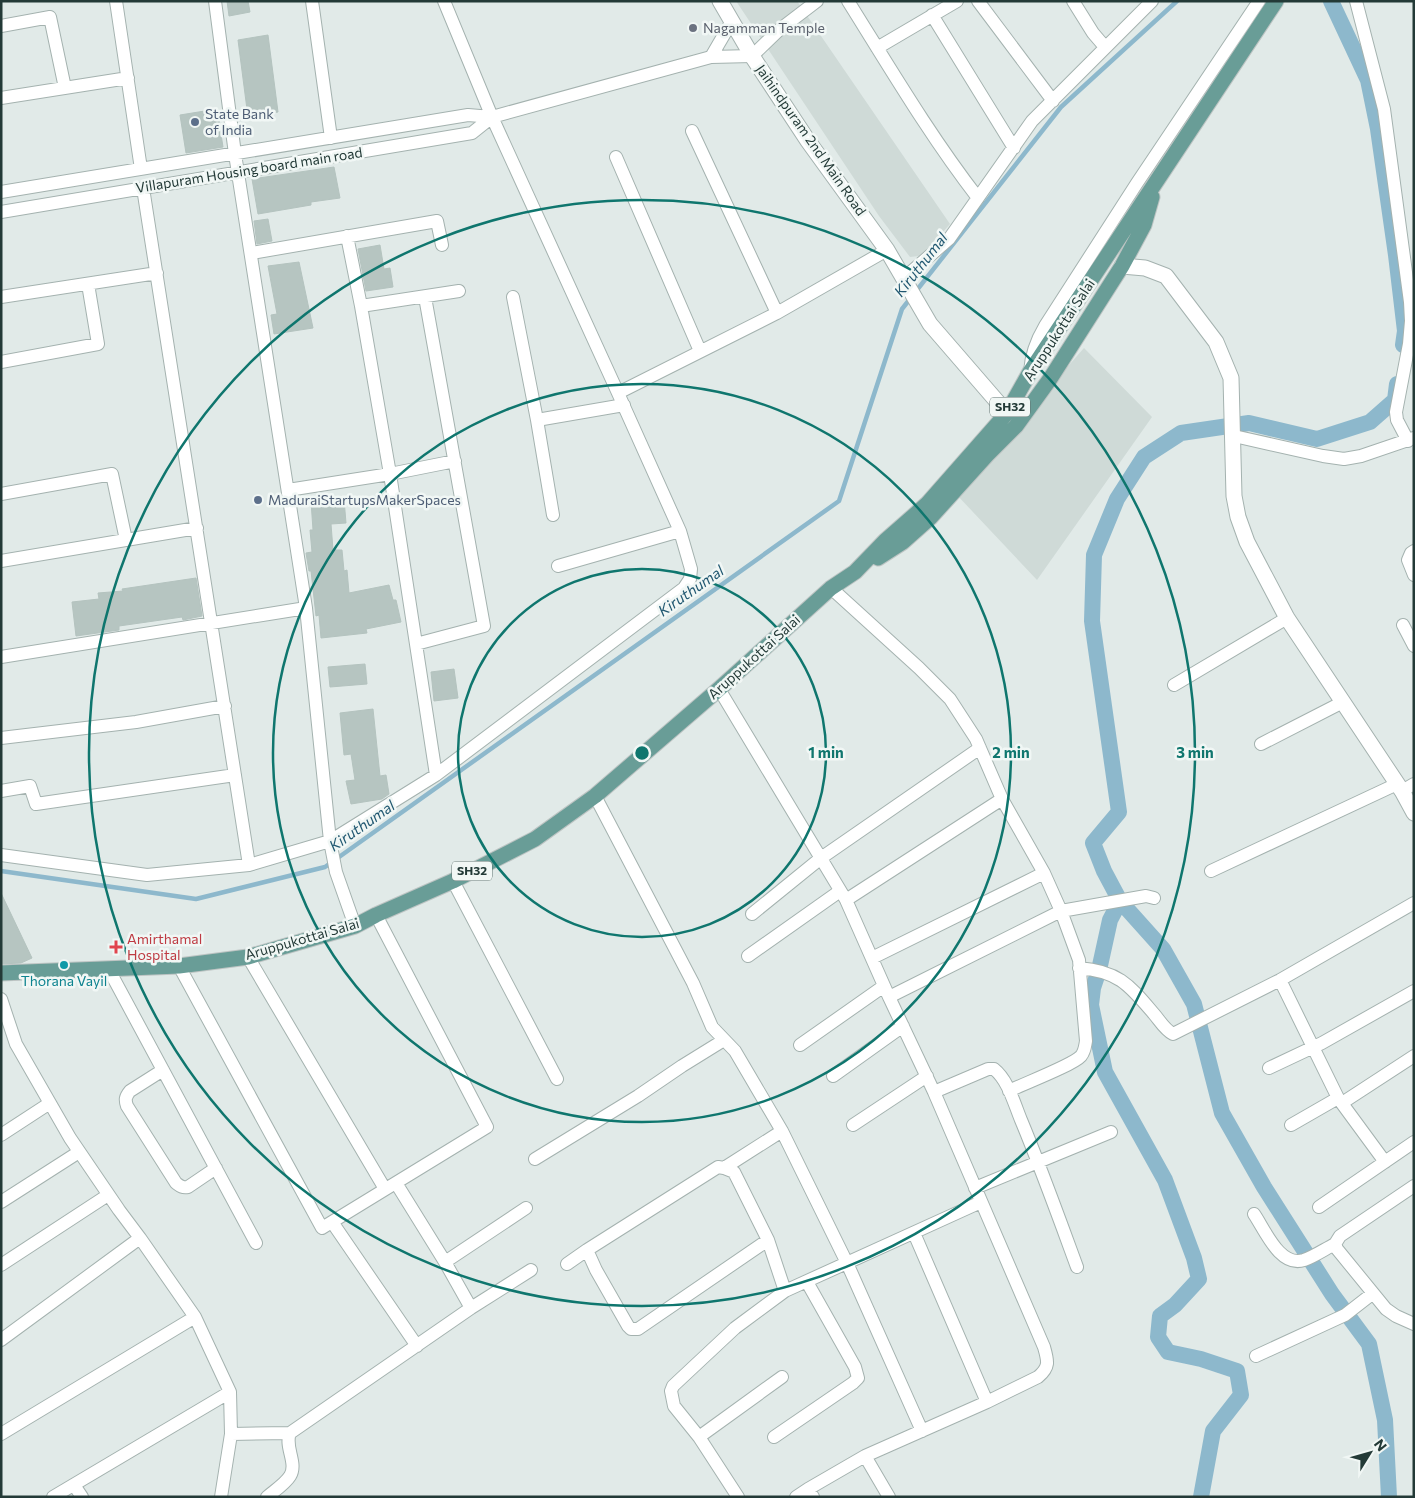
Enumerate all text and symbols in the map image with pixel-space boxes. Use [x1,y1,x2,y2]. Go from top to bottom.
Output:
place label: Nagamman Temple [703,19,825,36]
marker: Nagamman Temple [687,22,699,34]
street label: Jaihindpuram 2nd Main Road [753,61,870,219]
place label: State Bank of India [205,105,274,138]
marker: State Bank of India [189,116,201,128]
street label: Villapuram Housing board main road [134,143,364,196]
water label: Kiruthumal [890,228,951,300]
street label: Aruppukottai Salai [1019,276,1098,384]
road number: SH32 [990,398,1030,417]
place label: MaduraiStartupsMakerSpaces [268,491,461,508]
marker: MaduraiStartupsMakerSpaces [252,494,264,506]
water label: Kiruthumal [654,560,728,619]
street label: Aruppukottai Salai [704,611,803,702]
text: 1 min [808,743,844,761]
text: 2 min [992,743,1030,761]
text: 3 min [1176,743,1214,761]
centre of rings [633,744,651,762]
water label: Kiruthumal [325,795,399,854]
road number: SH32 [452,861,492,880]
street label: Aruppukottai Salai [243,914,361,963]
place label: Amirthamal Hospital [127,930,202,963]
marker: Amirthamal Hospital [109,940,123,954]
marker: Thorana Vayil [58,959,70,971]
place label: Thorana Vayil [21,972,107,989]
north arrow [1345,1428,1395,1478]
text: N [1371,1436,1391,1454]

